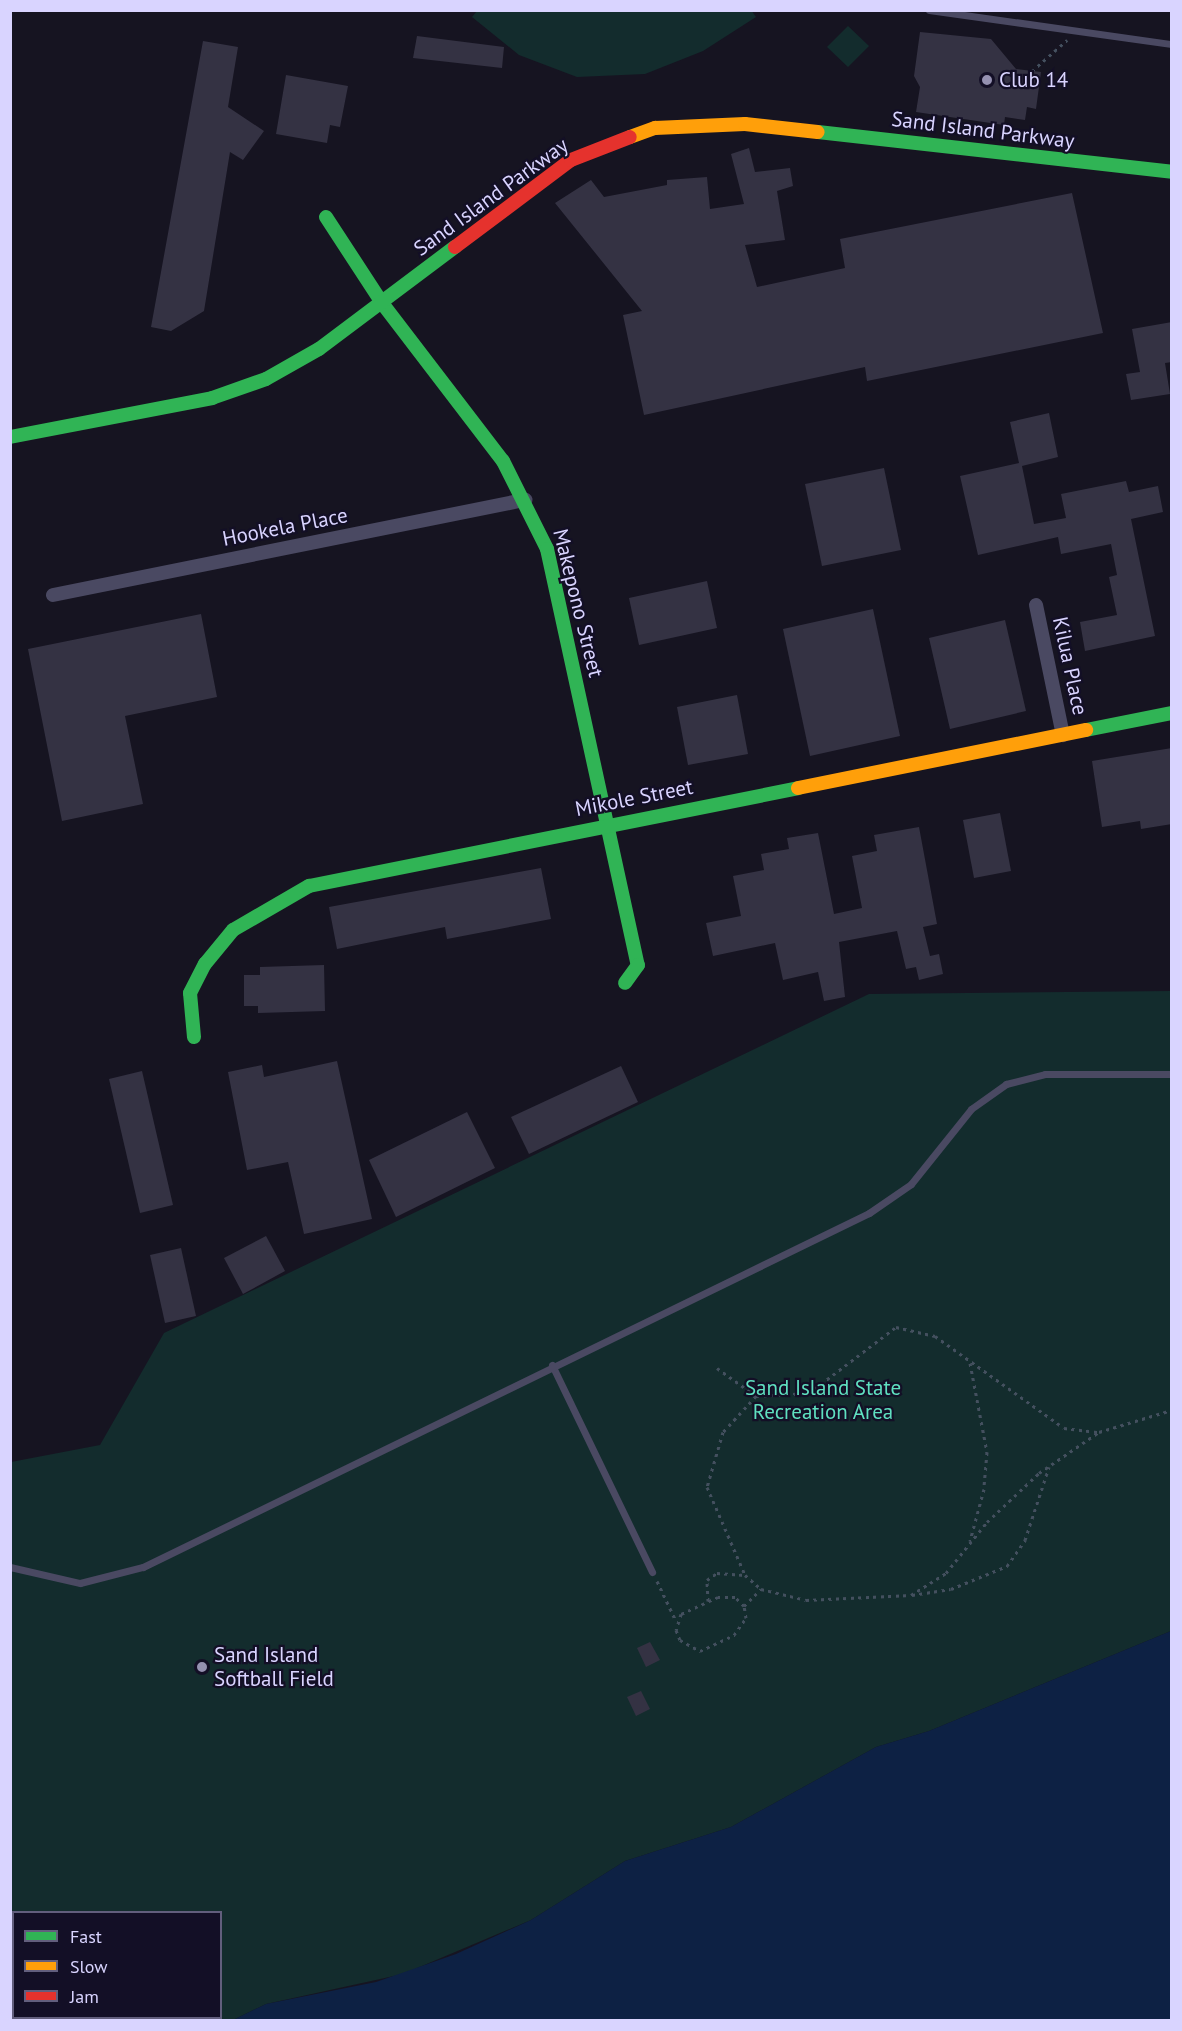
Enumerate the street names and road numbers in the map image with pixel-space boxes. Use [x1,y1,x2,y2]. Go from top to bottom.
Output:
street label: Sand Island Parkway [890,106,1076,154]
street label: Sand Island Parkway [409,133,573,261]
street label: Hookela Place [220,502,350,552]
street label: Makepono Street [547,526,609,680]
street label: Kilua Place [1047,615,1093,717]
street label: Mikole Street [573,774,695,822]

